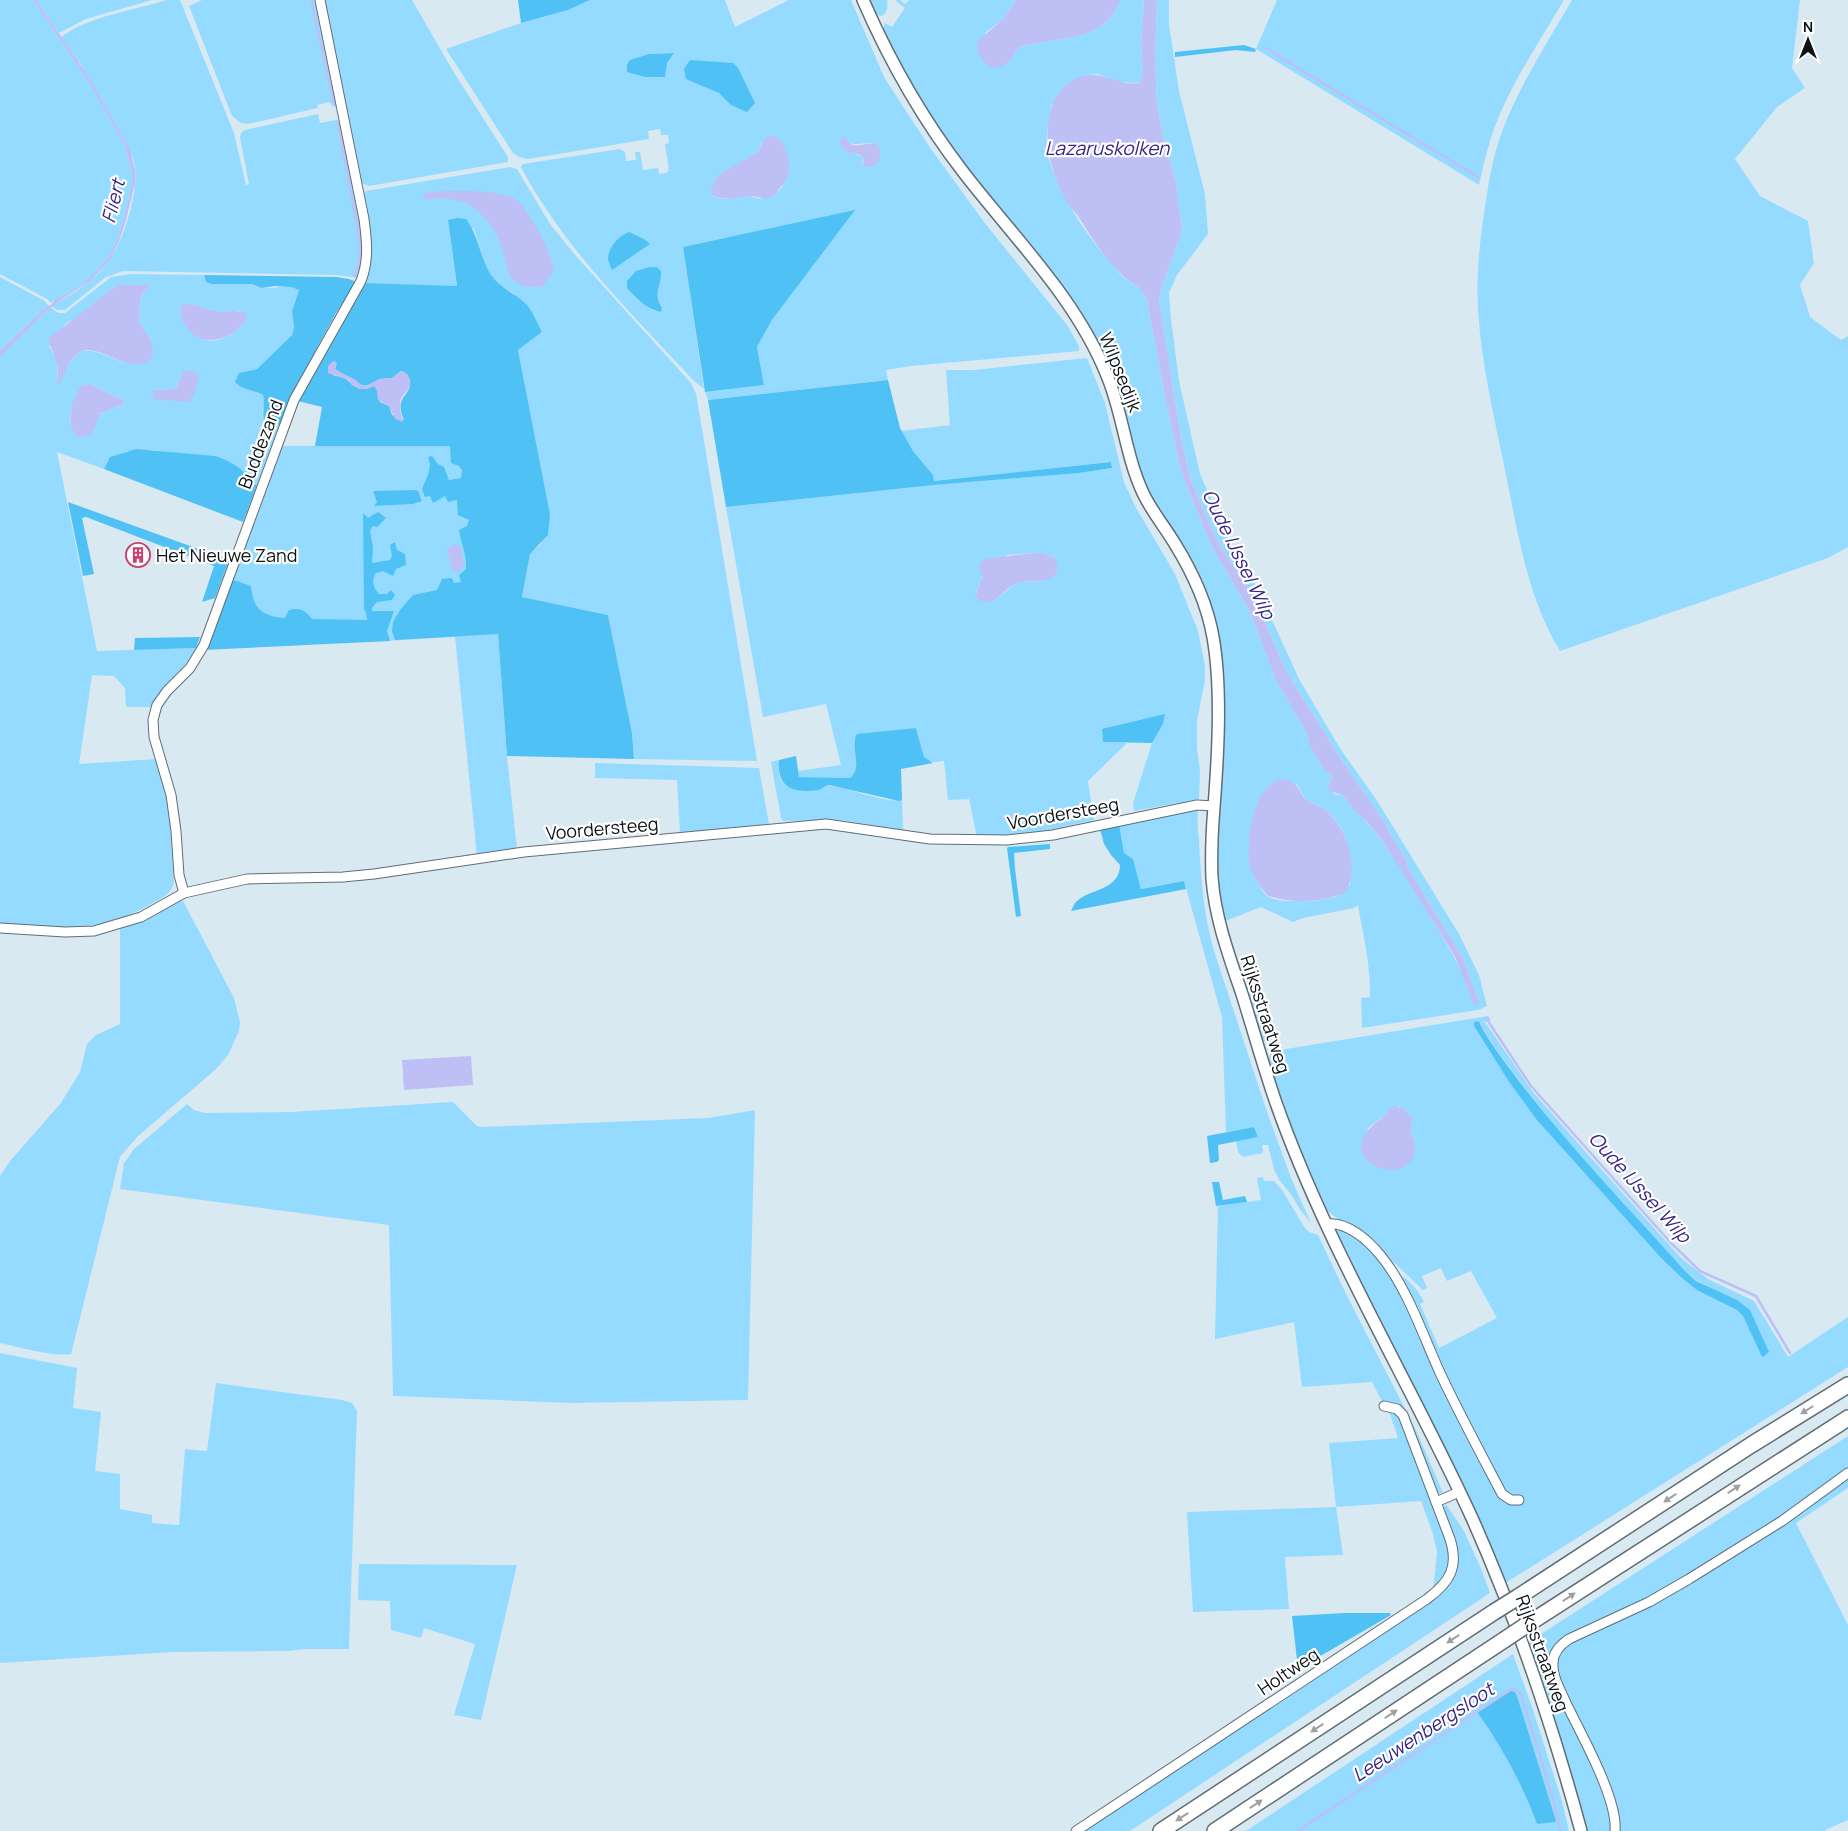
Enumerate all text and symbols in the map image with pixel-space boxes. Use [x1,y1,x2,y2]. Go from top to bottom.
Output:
north arrow [1783,15,1833,65]
text: N [1803,17,1813,36]
water label: Lazaruskolken [1045,135,1170,161]
water label: Fliert [95,174,132,225]
street label: Wilpsedijk [1094,329,1148,416]
street label: Buddezand [232,396,288,492]
water label: Oude IJssel Wilp [1196,485,1282,625]
building icon: Het Nieuwe Zand [125,542,151,568]
place label: Het Nieuwe Zand [156,543,297,567]
street label: Voordersteeg [1005,791,1121,835]
street label: Voordersteeg [545,811,659,845]
street label: Rijksstraatweg [1236,952,1296,1076]
water label: Oude IJssel Wilp [1583,1126,1698,1249]
one-way arrow [1800,1406,1813,1415]
one-way arrow [1728,1485,1741,1494]
one-way arrow [1663,1493,1676,1503]
street label: Rijksstraatweg [1511,1591,1575,1715]
one-way arrow [1562,1592,1576,1602]
one-way arrow [1447,1634,1460,1644]
street label: Holtweg [1253,1642,1323,1700]
water label: Leeuwenbergsloot [1347,1675,1501,1788]
one-way arrow [1384,1710,1398,1719]
one-way arrow [1311,1723,1324,1733]
one-way arrow [1249,1799,1262,1809]
one-way arrow [1175,1813,1188,1822]

